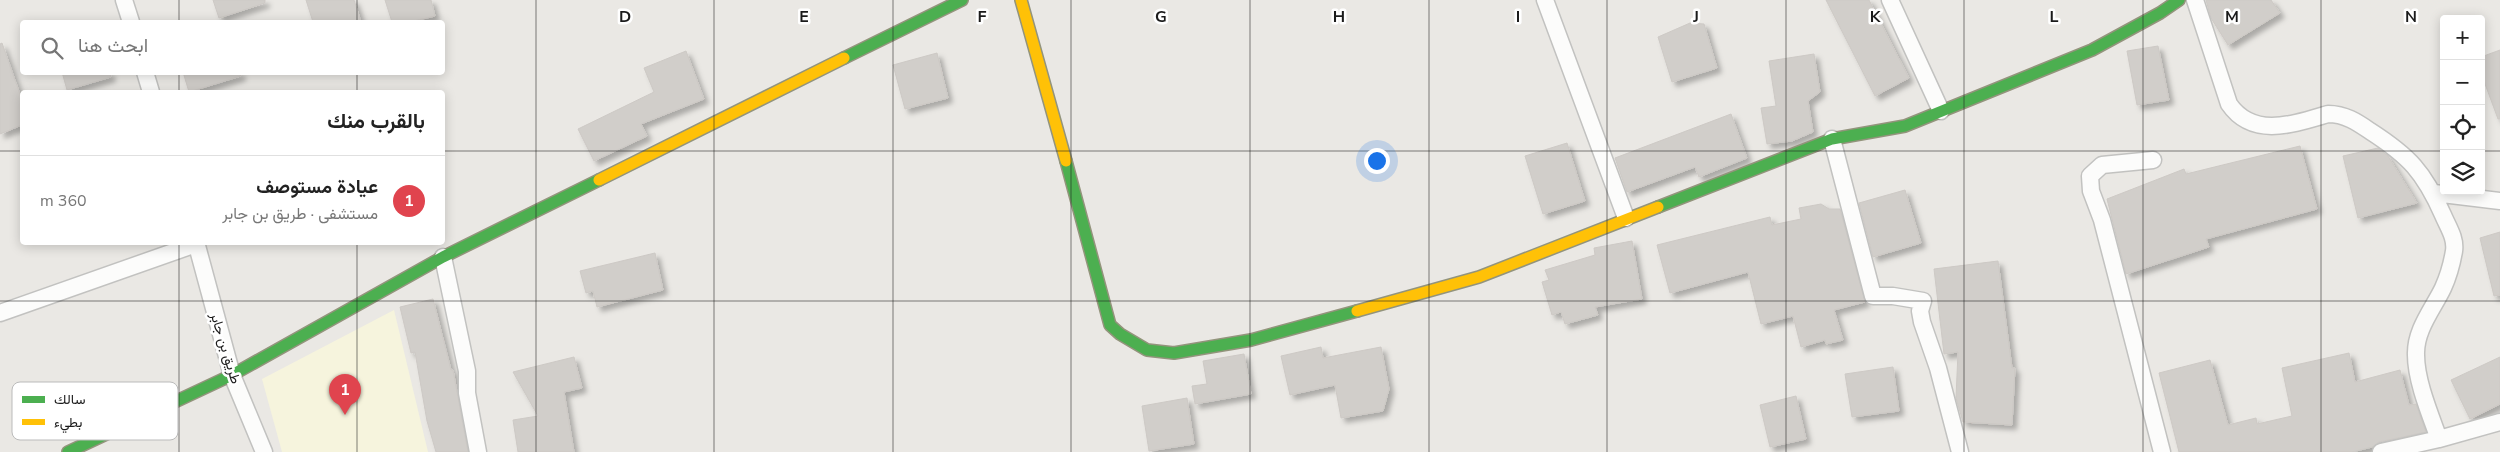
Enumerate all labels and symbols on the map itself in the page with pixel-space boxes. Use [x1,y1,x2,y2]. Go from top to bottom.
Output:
text: D [619,6,631,28]
text: E [799,6,809,28]
text: F [978,6,987,28]
text: G [1155,6,1167,28]
text: H [1333,6,1345,28]
text: I [1516,6,1520,28]
text: J [1692,6,1699,28]
text: K [1870,6,1882,28]
text: L [2050,6,2059,28]
text: M [2225,6,2239,28]
text: N [2405,6,2417,28]
your location [1364,148,1390,174]
street label: طريق بن جابر [205,309,245,386]
pin: 1 [329,374,361,415]
legend [12,382,178,440]
text: سالك [54,390,85,409]
text: بطيء [54,413,82,434]

